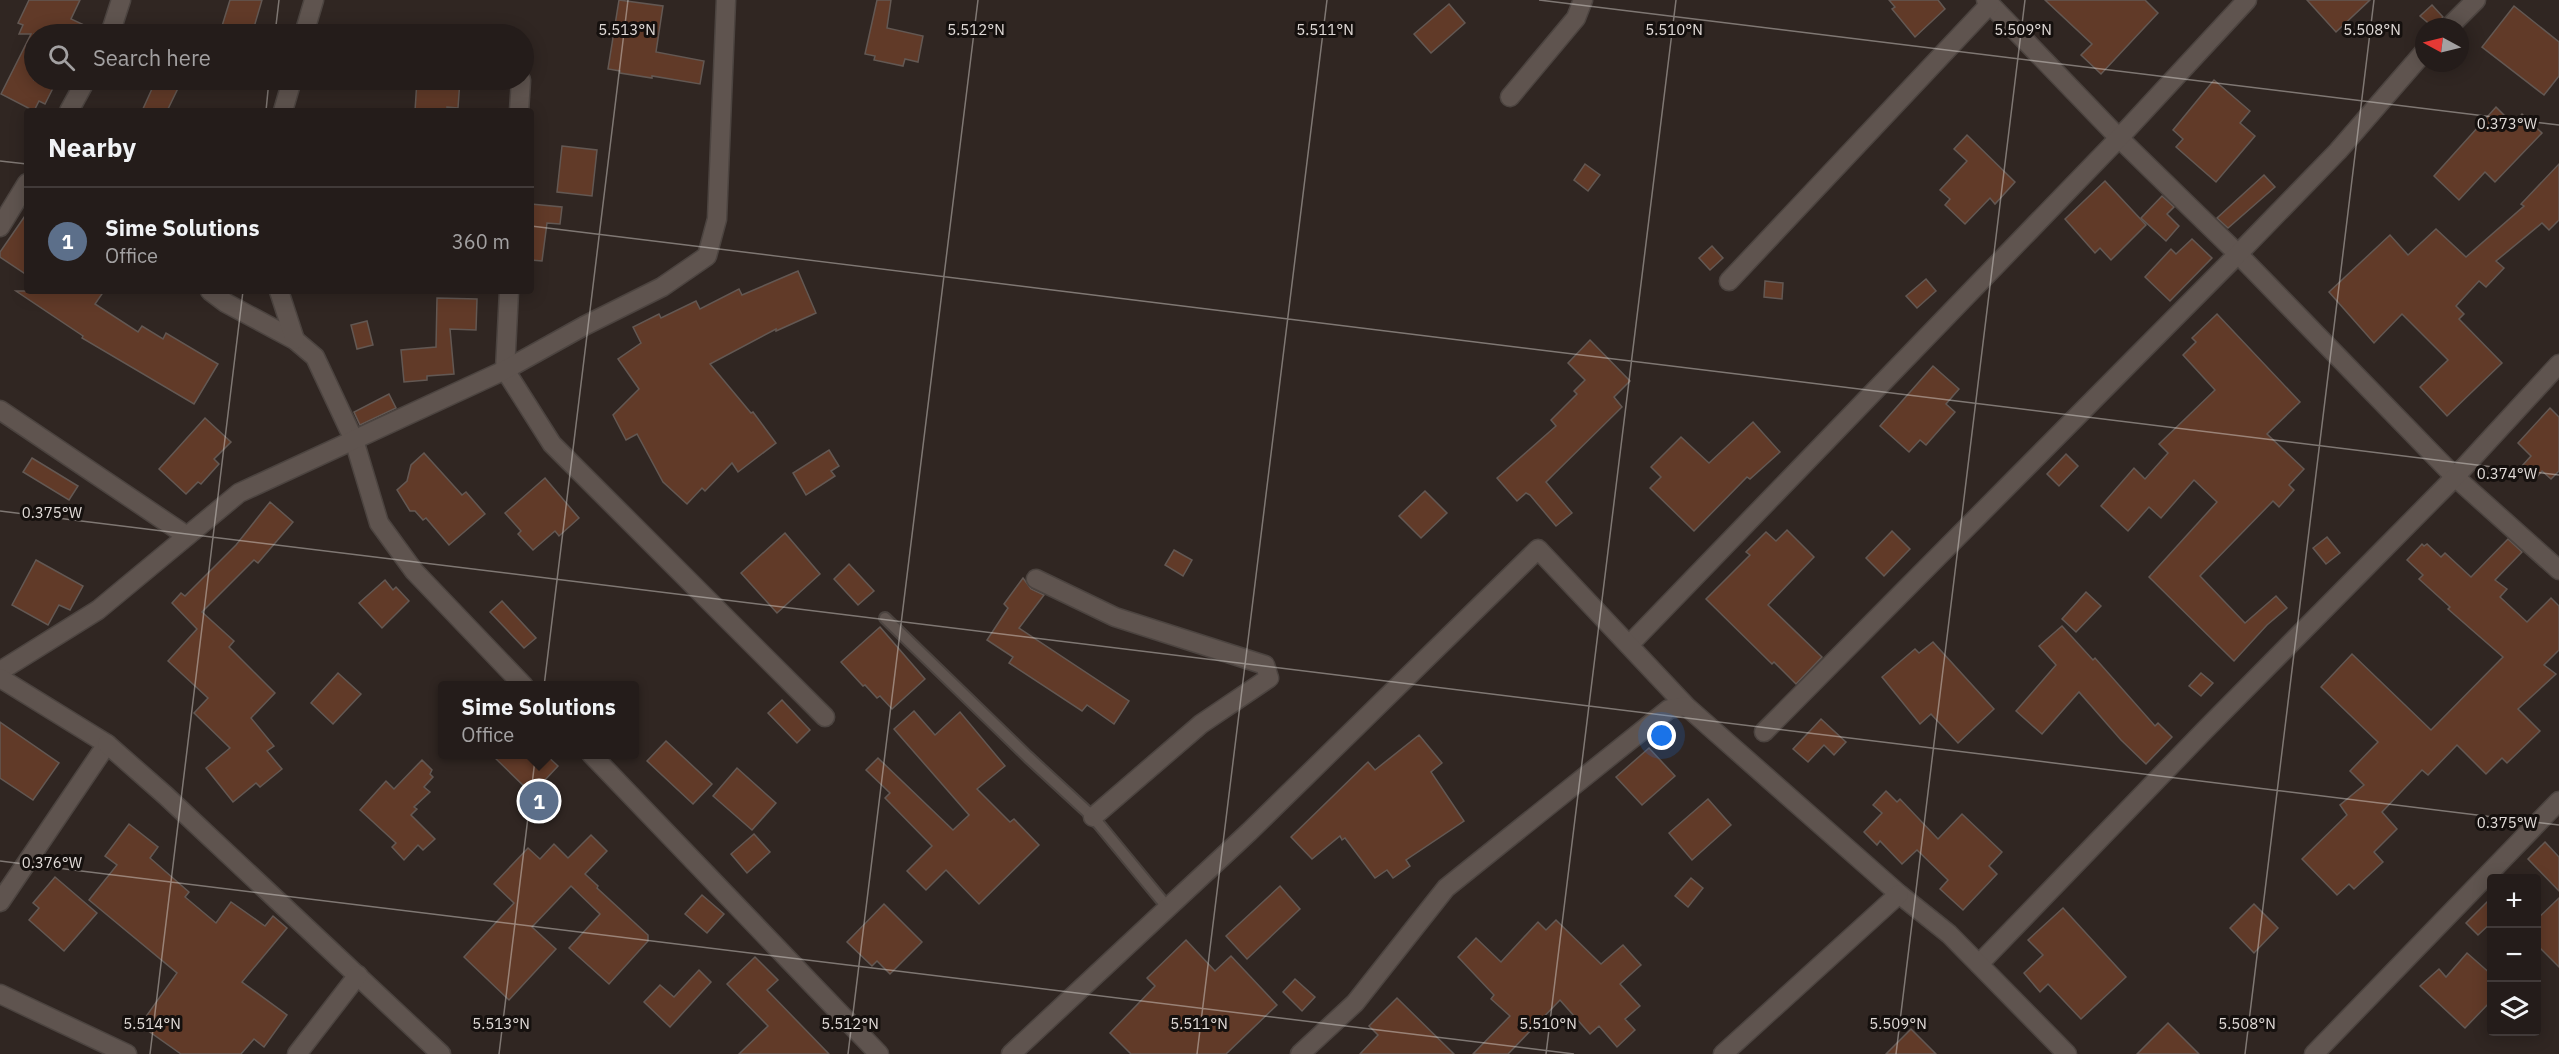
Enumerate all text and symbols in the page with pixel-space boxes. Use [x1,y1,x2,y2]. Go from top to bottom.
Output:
north arrow [2415,18,2469,72]
text: 5.513°N [598,20,656,39]
text: 5.512°N [947,20,1005,39]
text: 5.511°N [1296,20,1354,39]
text: 5.510°N [1645,20,1703,39]
text: 5.509°N [1994,20,2052,39]
text: 5.508°N [2343,20,2401,39]
search box [24,24,534,90]
icon: search [45,41,78,74]
text: Search here [93,43,211,72]
text: 0.373°W [2477,114,2538,133]
text: Nearby [48,130,136,164]
text: Sime Solutions [105,213,260,242]
text: 1 [62,228,74,255]
text: 360 m [452,228,510,255]
text: Office [105,242,158,269]
text: 0.374°W [2477,464,2538,483]
text: 0.375°W [22,503,83,522]
popup [438,681,639,759]
text: Sime Solutions [461,692,616,721]
text: Office [461,721,514,748]
your location [1647,721,1676,750]
pin: 1 [520,778,558,824]
text: 0.375°W [2477,813,2538,832]
text: 0.376°W [22,853,83,872]
map controls [2487,874,2541,1036]
button: + [2487,874,2541,928]
button: − [2487,928,2541,982]
button: layers [2487,982,2541,1036]
text: 5.514°N [123,1014,181,1033]
text: 5.513°N [472,1014,530,1033]
text: 5.512°N [821,1014,879,1033]
text: 5.511°N [1170,1014,1228,1033]
text: 5.510°N [1519,1014,1577,1033]
text: 5.509°N [1869,1014,1927,1033]
text: 5.508°N [2218,1014,2276,1033]

